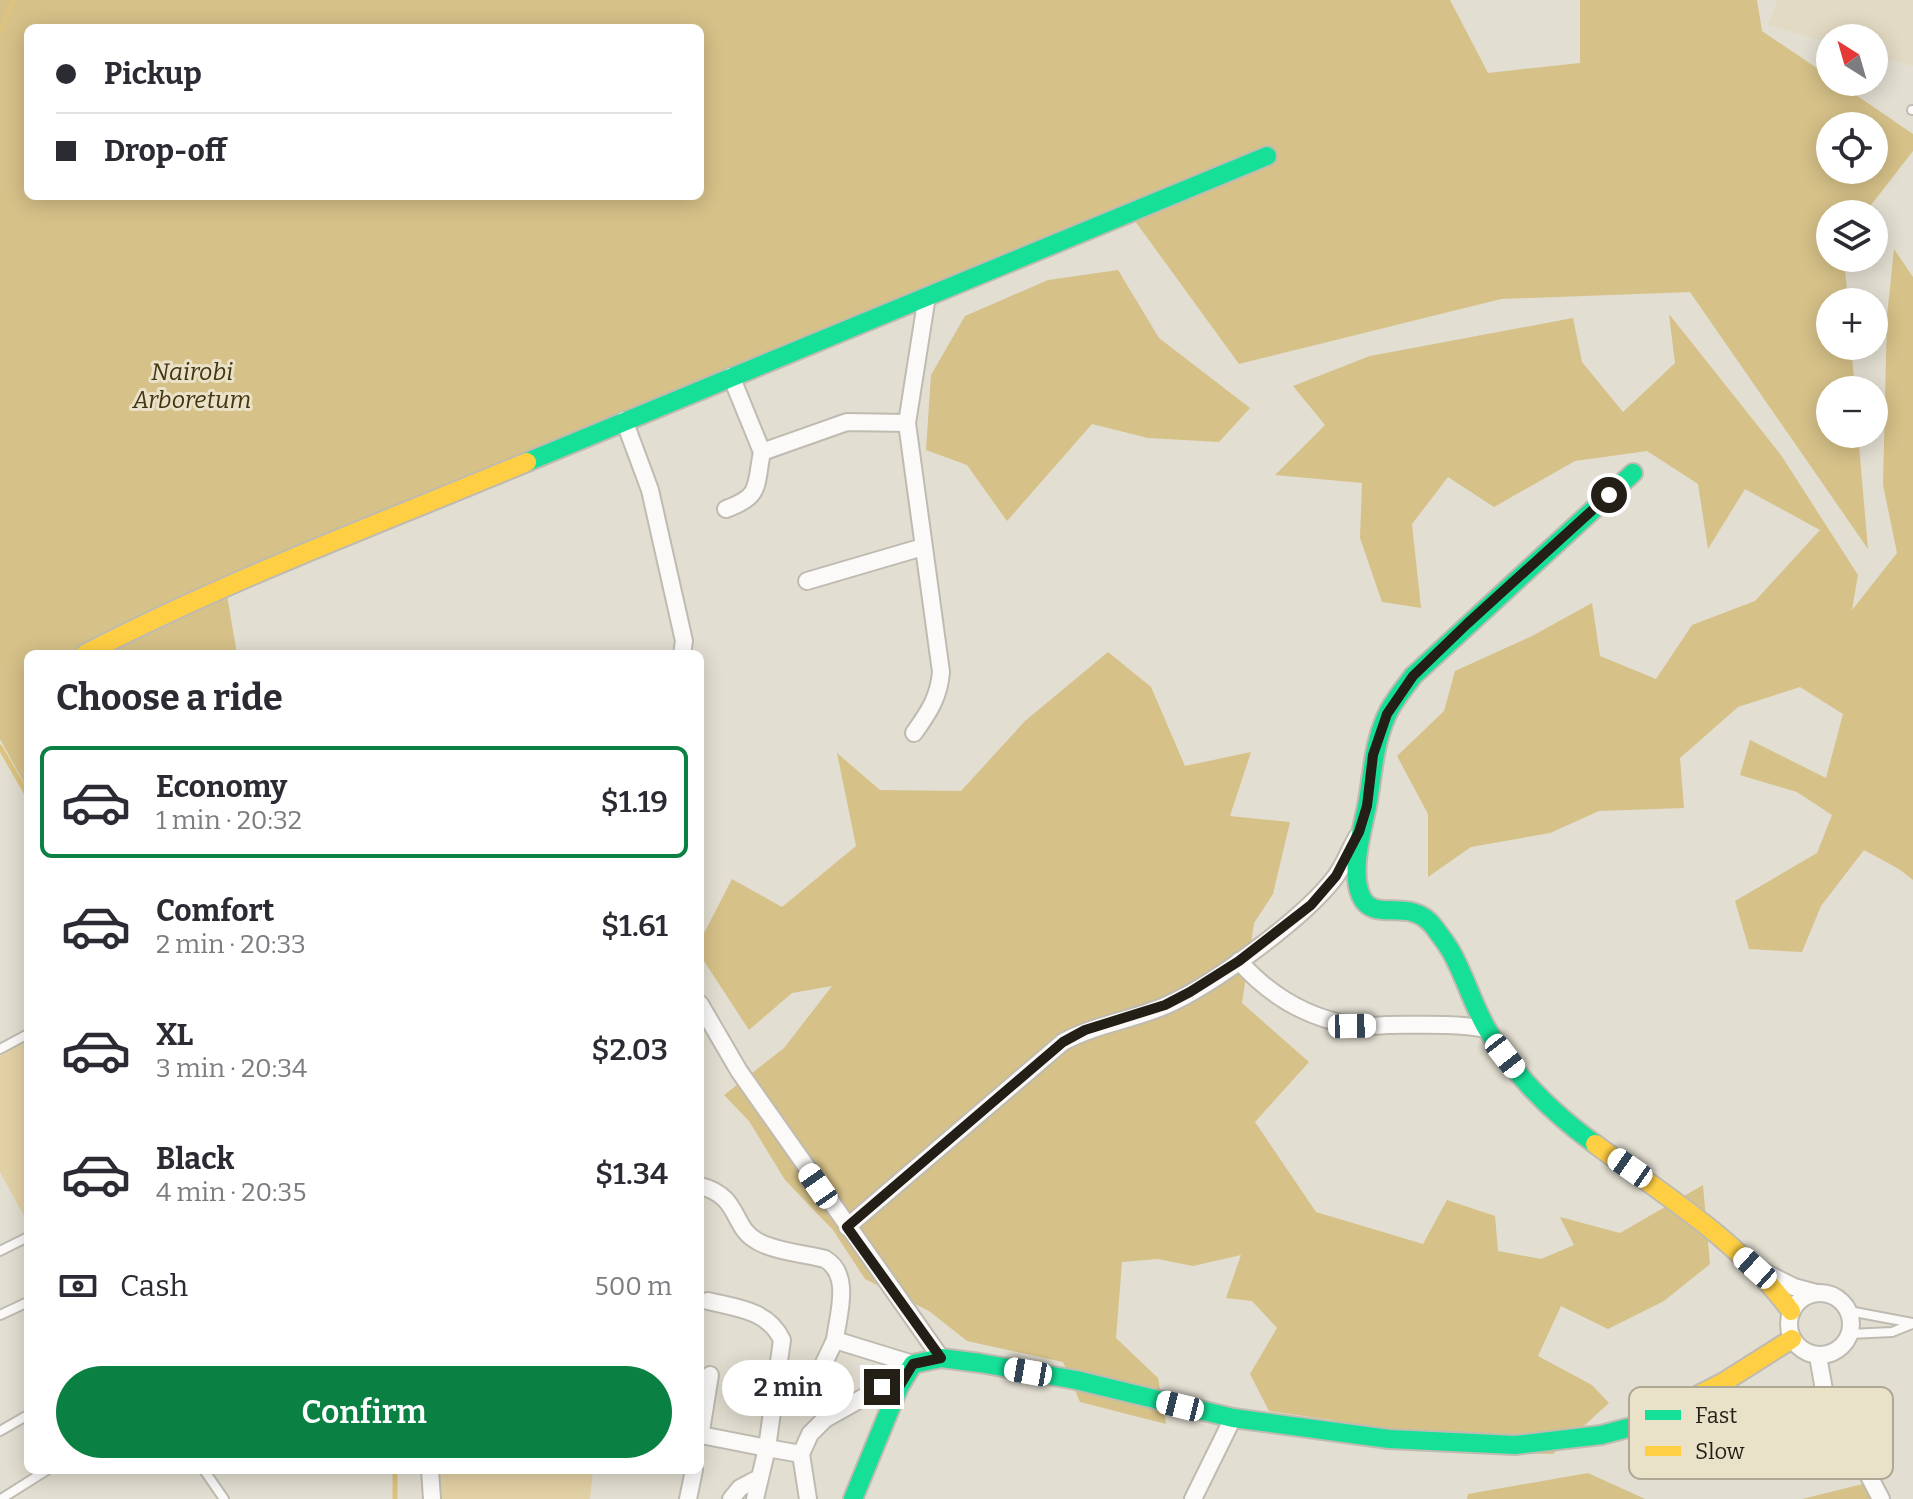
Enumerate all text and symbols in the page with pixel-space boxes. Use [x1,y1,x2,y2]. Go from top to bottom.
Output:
north arrow [1816,24,1888,96]
map controls [1816,24,1888,448]
text: Pickup [104,56,202,92]
button: locate [1816,112,1888,184]
text: Drop-off [104,133,226,169]
button: layers [1816,200,1888,272]
button: + [1816,288,1888,360]
park label: Nairobi Arboretum [132,358,251,414]
button: − [1816,376,1888,448]
route start [1591,477,1627,513]
text: Choose a ride [56,676,283,720]
icon: car [60,766,132,838]
text: Economy [156,769,287,805]
text: $1.19 [601,784,668,820]
text: 1 min · 20:32 [156,805,302,836]
icon: car [60,890,132,962]
text: Comfort [156,893,274,929]
text: $1.61 [601,908,668,944]
text: 2 min · 20:33 [156,929,306,960]
icon: car [60,1014,132,1086]
car [1328,1014,1376,1038]
text: XL [156,1017,193,1053]
car [1481,1030,1529,1082]
text: $2.03 [591,1032,668,1068]
text: 3 min · 20:34 [156,1053,307,1084]
icon: car [60,1138,132,1210]
text: Black [156,1141,234,1177]
car [1603,1144,1657,1192]
text: $1.34 [595,1156,668,1192]
car [794,1159,842,1213]
text: 4 min · 20:35 [156,1177,306,1208]
car [1729,1243,1781,1293]
icon: cash [56,1264,100,1308]
text: Cash [120,1268,188,1304]
text: 500 m [595,1271,672,1302]
car [1002,1356,1054,1388]
callout: 2 min [722,1359,854,1415]
button: Confirm [56,1366,672,1458]
route end [864,1369,900,1405]
text: 2 min [754,1372,822,1403]
legend [1629,1387,1893,1479]
car [1154,1389,1206,1423]
text: Fast [1695,1402,1737,1429]
text: Slow [1695,1438,1745,1465]

